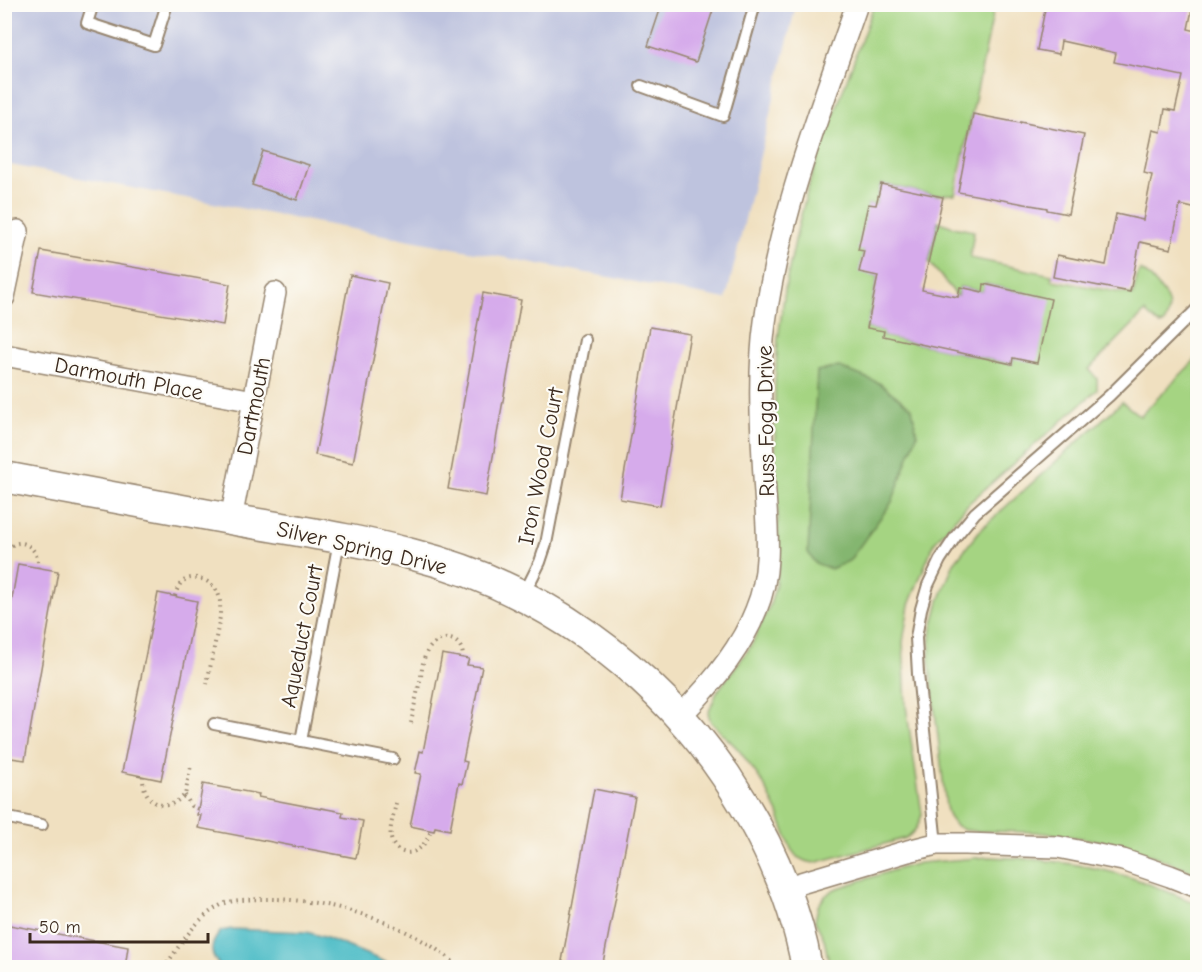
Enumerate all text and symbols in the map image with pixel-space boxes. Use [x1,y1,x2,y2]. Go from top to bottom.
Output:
street label: Russ Fogg Drive [752,345,780,497]
street label: Darmouth Place [52,352,205,406]
street label: Dartmouth [232,355,276,457]
street label: Iron Wood Court [513,384,569,547]
street label: Silver Spring Drive [274,516,449,580]
street label: Aqueduct Court [275,562,329,710]
scale bar [30,906,208,944]
text: 50 m [39,917,81,938]

